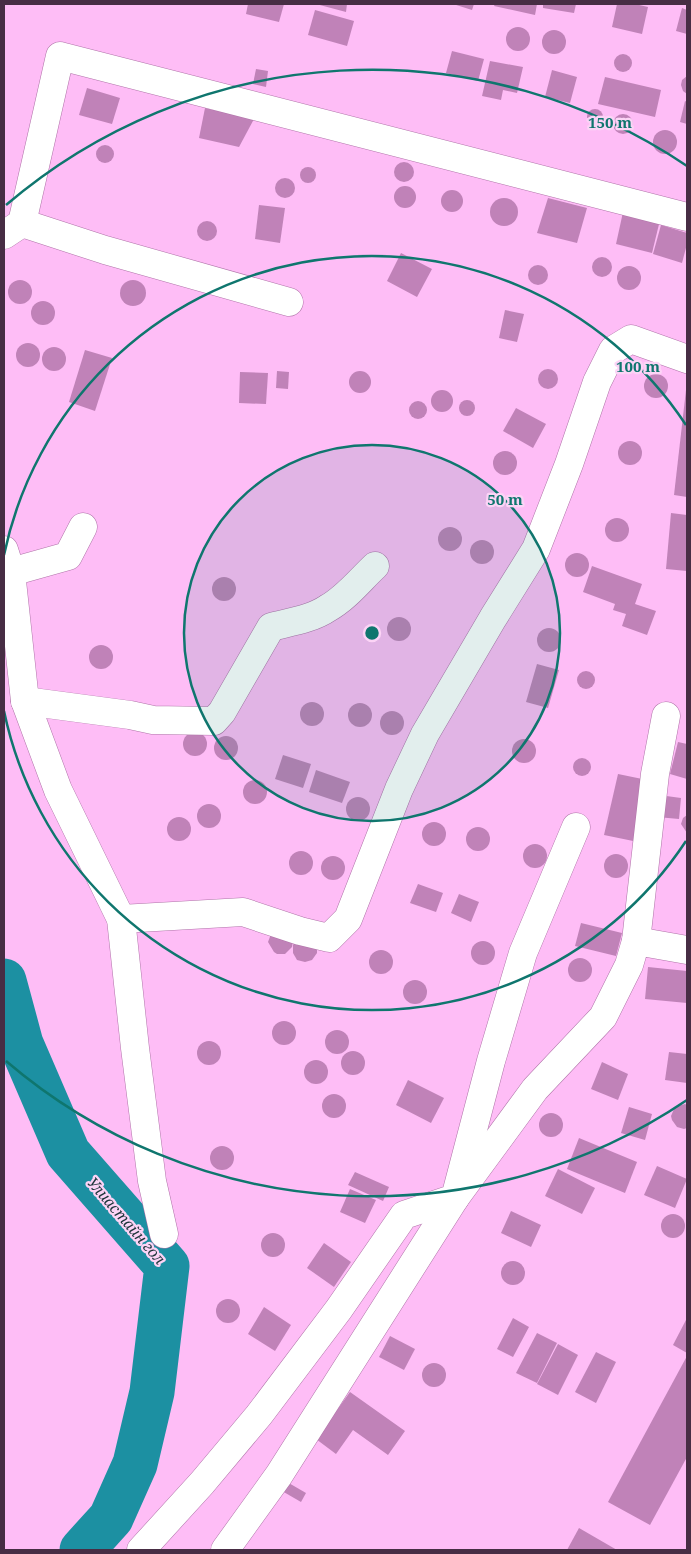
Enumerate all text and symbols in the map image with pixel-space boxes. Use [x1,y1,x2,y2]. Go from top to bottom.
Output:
text: 150 m [588,112,632,132]
text: 100 m [616,356,660,376]
text: 50 m [487,489,523,509]
centre of rings [363,624,381,642]
water label: Улиастайн гол [83,1173,170,1268]

